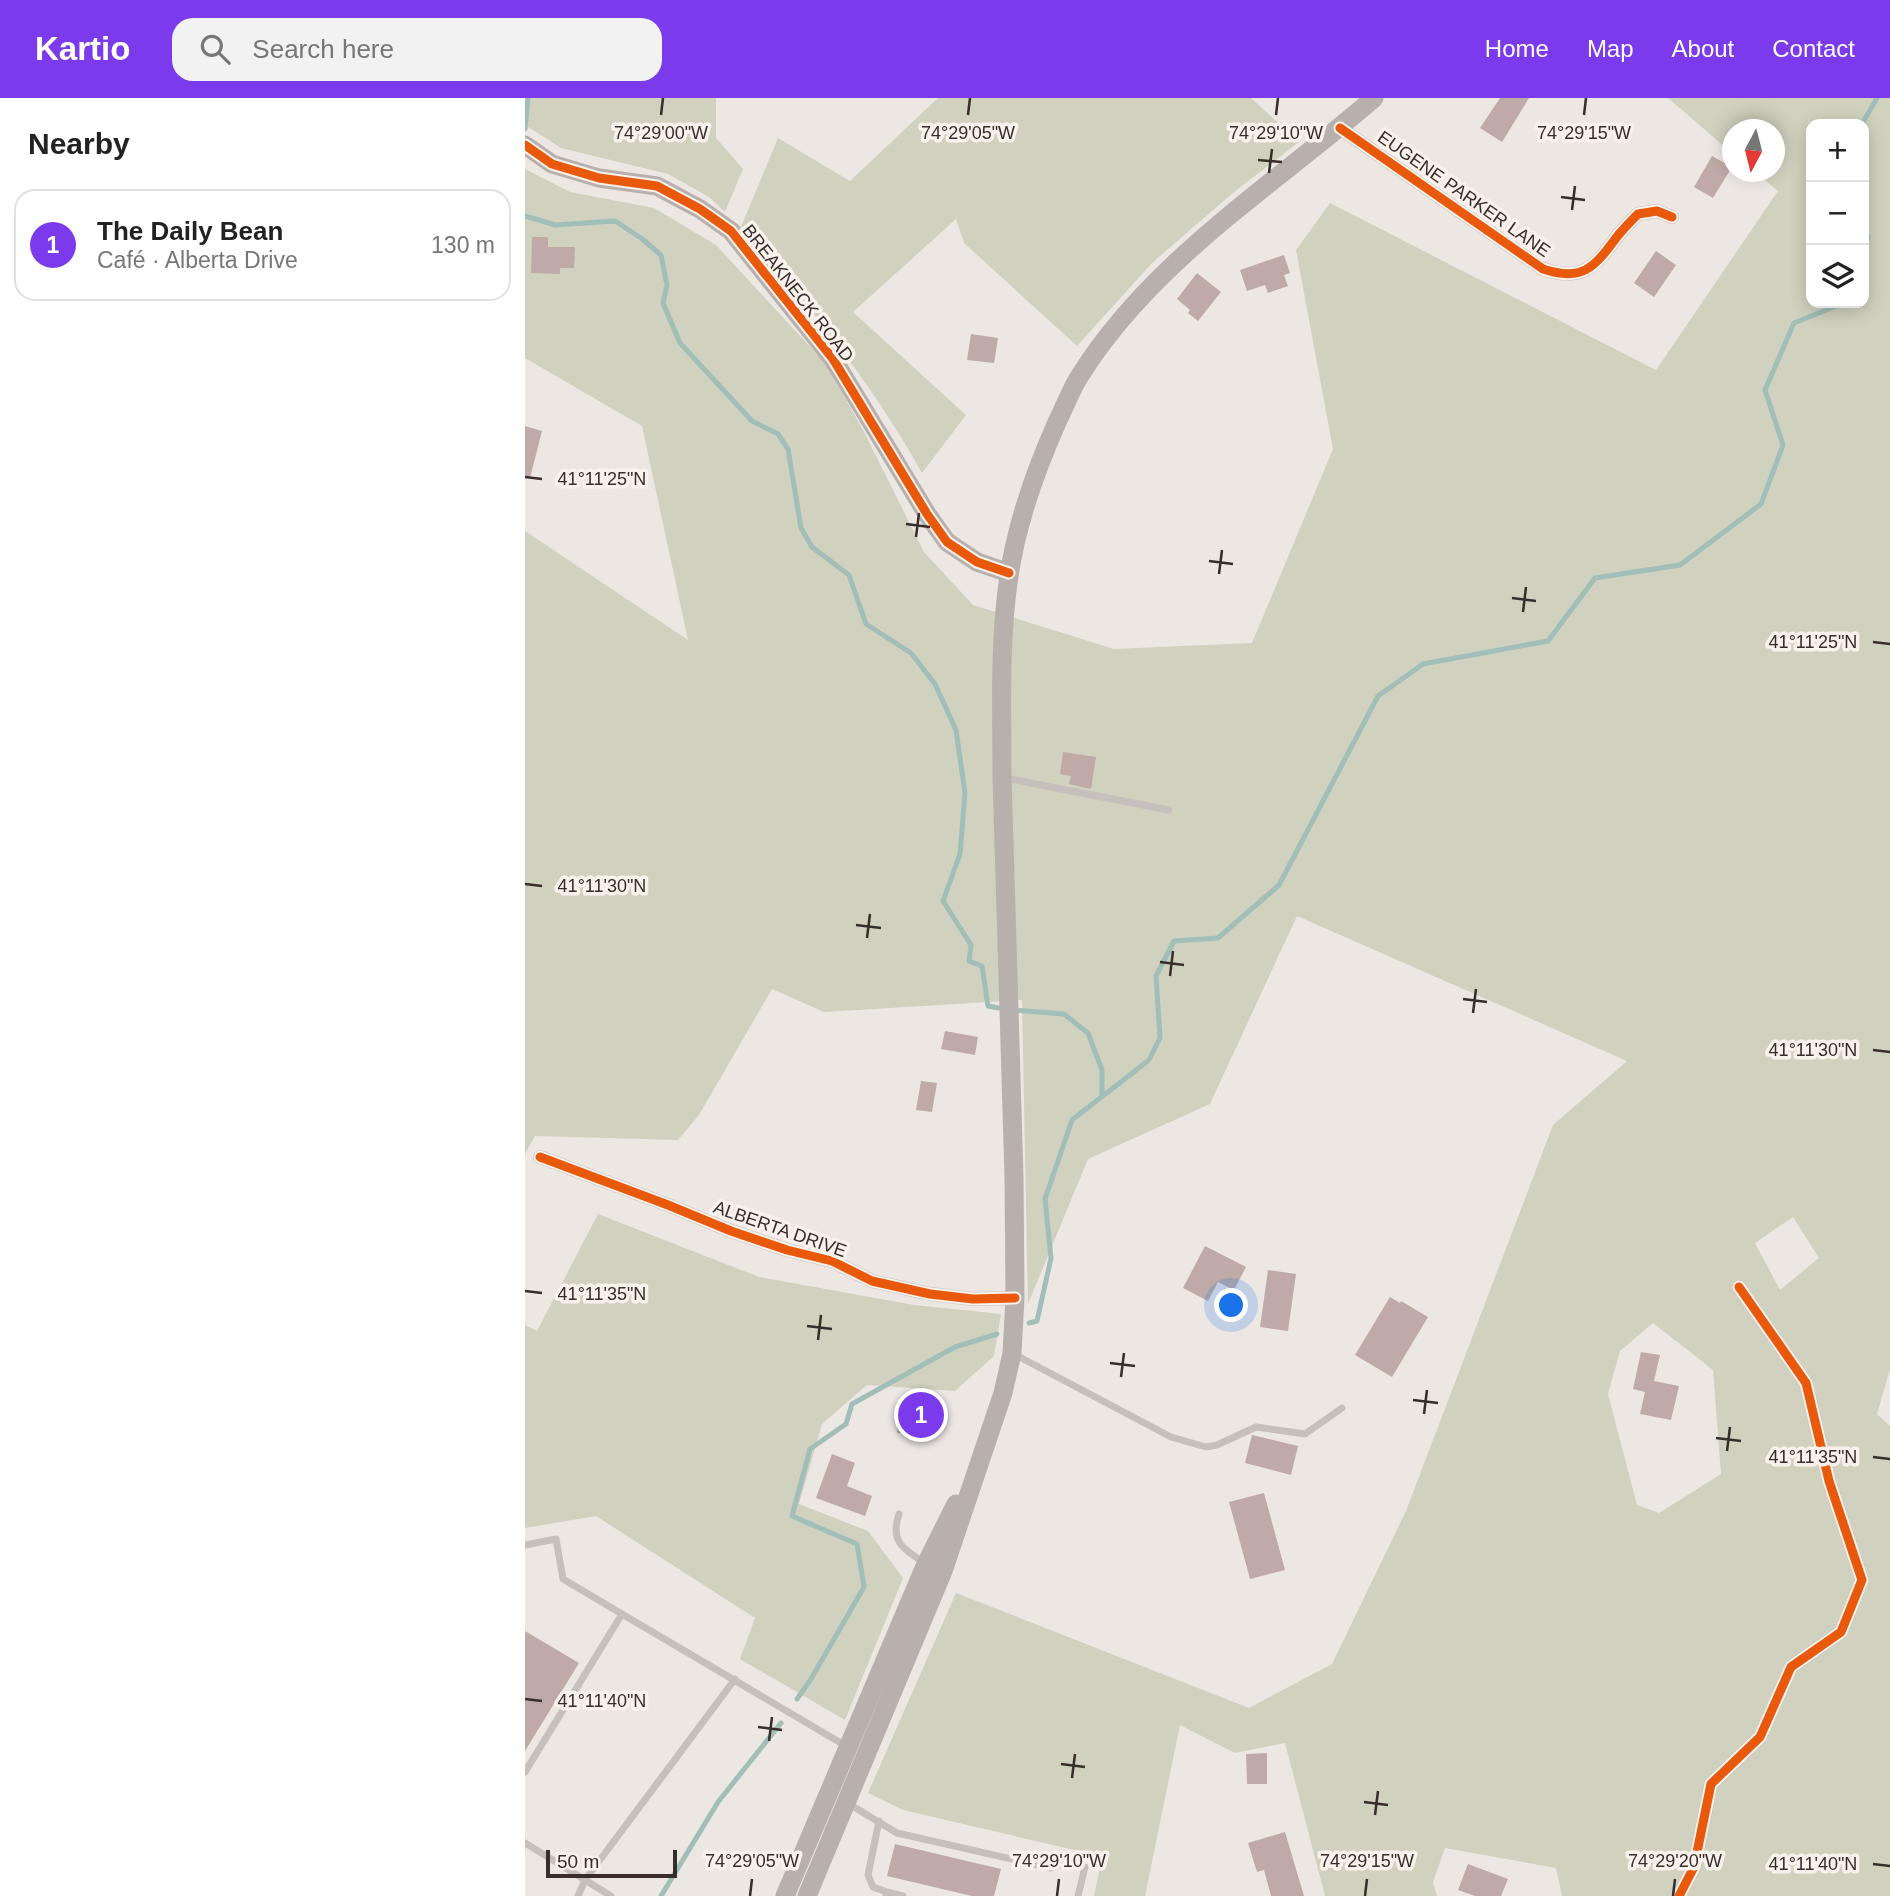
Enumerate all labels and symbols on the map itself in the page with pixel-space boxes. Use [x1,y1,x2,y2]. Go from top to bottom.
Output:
north arrow [1722,119,1785,182]
text: 74°29'00"W [614,123,708,143]
text: 74°29'05"W [921,123,1015,143]
text: 74°29'10"W [1229,123,1323,143]
text: 74°29'15"W [1537,123,1631,143]
street label: EUGENE PARKER LANE [1374,127,1554,261]
street label: BREAKNECK ROAD [738,221,858,365]
text: 41°11'25"N [558,469,646,489]
text: 41°11'25"N [1769,632,1857,652]
text: 41°11'30"N [558,876,646,896]
text: 41°11'30"N [1769,1040,1857,1060]
street label: ALBERTA DRIVE [711,1197,849,1261]
text: 41°11'35"N [558,1284,646,1304]
your location [1214,1288,1248,1322]
pin: 1 [898,1389,944,1441]
text: 41°11'35"N [1769,1447,1857,1467]
text: 41°11'40"N [558,1691,646,1711]
scale bar [546,1847,677,1879]
text: 74°29'05"W [705,1851,799,1871]
text: 74°29'10"W [1012,1851,1106,1871]
text: 74°29'15"W [1320,1851,1414,1871]
text: 74°29'20"W [1628,1851,1722,1871]
text: 41°11'40"N [1769,1854,1857,1874]

